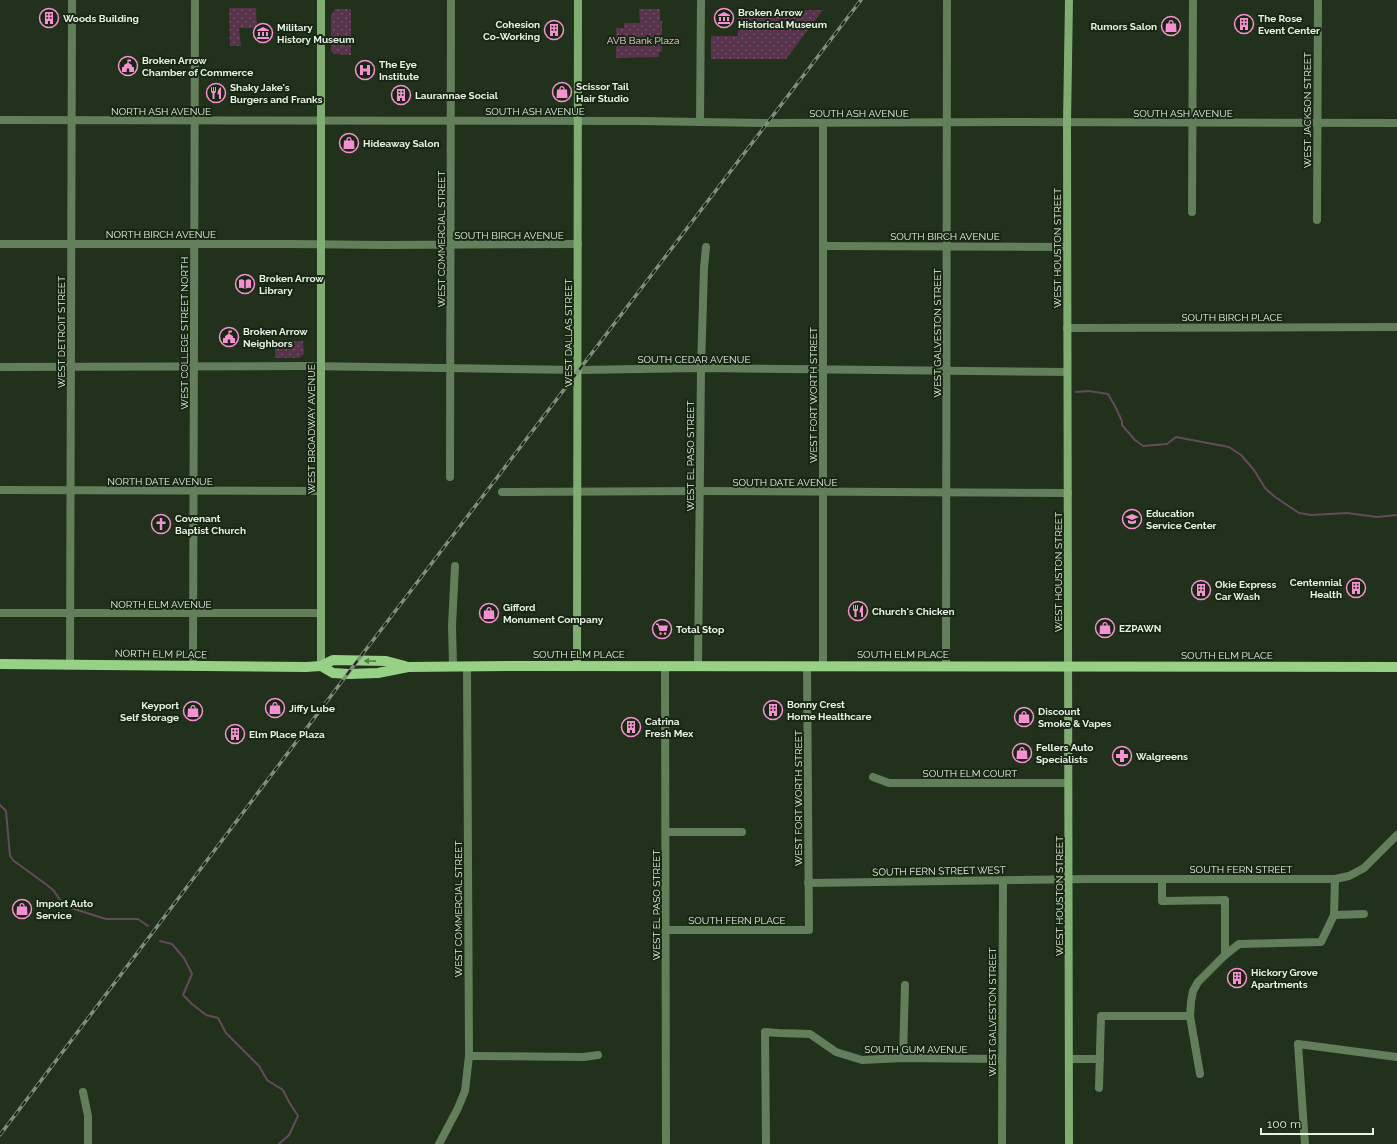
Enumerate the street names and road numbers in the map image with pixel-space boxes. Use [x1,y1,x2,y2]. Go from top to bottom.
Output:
street label: WEST JACKSON STREET [1302,52,1313,168]
street label: NORTH ASH AVENUE [111,106,211,117]
street label: SOUTH ASH AVENUE [485,106,585,117]
street label: SOUTH ASH AVENUE [809,108,909,119]
street label: SOUTH ASH AVENUE [1133,108,1233,119]
street label: WEST COMMERCIAL STREET [436,171,447,307]
street label: WEST HOUSTON STREET [1052,188,1063,308]
street label: NORTH BIRCH AVENUE [106,229,216,240]
street label: SOUTH BIRCH AVENUE [454,230,564,241]
street label: SOUTH BIRCH AVENUE [890,231,1000,242]
street label: WEST COLLEGE STREET NORTH [179,256,190,410]
street label: WEST GALVESTON STREET [932,268,943,398]
street label: WEST DETROIT STREET [56,276,67,388]
street label: WEST DALLAS STREET [563,279,574,387]
street label: SOUTH BIRCH PLACE [1181,312,1283,323]
street label: WEST FORT WORTH STREET [808,327,819,463]
street label: SOUTH CEDAR AVENUE [638,354,750,365]
street label: WEST BROADWAY AVENUE [306,364,317,494]
street label: WEST EL PASO STREET [685,401,696,511]
street label: NORTH DATE AVENUE [107,476,213,487]
street label: SOUTH DATE AVENUE [733,477,837,488]
street label: WEST HOUSTON STREET [1053,512,1064,632]
street label: NORTH ELM AVENUE [110,599,212,610]
street label: NORTH ELM PLACE [115,648,207,660]
street label: SOUTH ELM PLACE [533,649,625,660]
street label: SOUTH ELM PLACE [857,649,949,660]
street label: SOUTH ELM PLACE [1181,650,1273,661]
street label: WEST FORT WORTH STREET [793,730,804,866]
street label: SOUTH ELM COURT [923,768,1017,779]
street label: WEST HOUSTON STREET [1054,836,1065,956]
street label: WEST COMMERCIAL STREET [453,841,464,977]
street label: WEST EL PASO STREET [651,850,662,960]
street label: SOUTH FERN STREET WEST [872,864,1006,878]
street label: SOUTH FERN STREET [1190,864,1292,875]
street label: SOUTH FERN PLACE [688,915,786,926]
street label: WEST GALVESTON STREET [987,947,998,1077]
street label: SOUTH GUM AVENUE [864,1044,968,1055]

